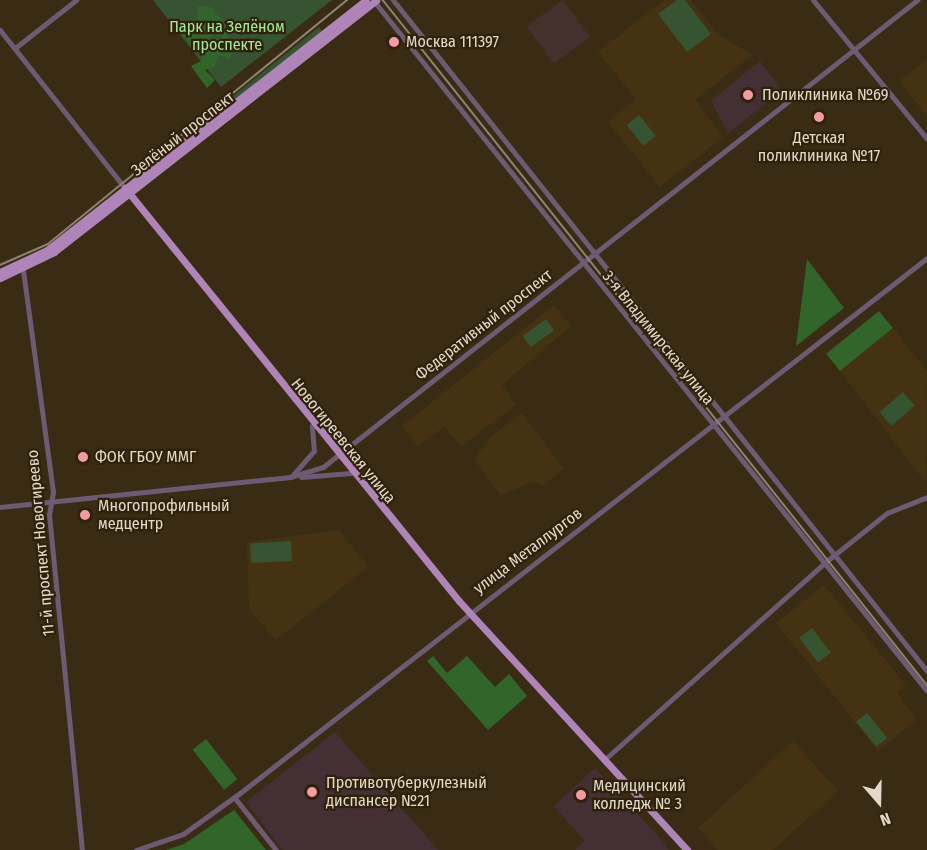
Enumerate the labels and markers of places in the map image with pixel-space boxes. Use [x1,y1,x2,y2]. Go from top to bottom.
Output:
place label: Москва 111397 [406,32,499,52]
marker: Москва 111397 [387,35,401,49]
place label: Поликлиника №69 [762,85,889,105]
marker: Поликлиника №69 [739,86,757,104]
marker: Детская поликлиника №17 [810,108,828,126]
place label: Детская поликлиника №17 [758,128,880,166]
place label: ФОК ГБОУ ММГ [95,447,196,467]
marker: ФОК ГБОУ ММГ [76,450,90,464]
place label: Многопрофильный медцентр [98,496,230,534]
marker: Многопрофильный медцентр [76,506,94,524]
place label: Противотуберкулезный диспансер №21 [326,773,487,811]
place label: Медицинский колледж № 3 [593,776,686,814]
marker: Противотуберкулезный диспансер №21 [303,783,321,801]
marker: Медицинский колледж № 3 [574,788,588,802]

